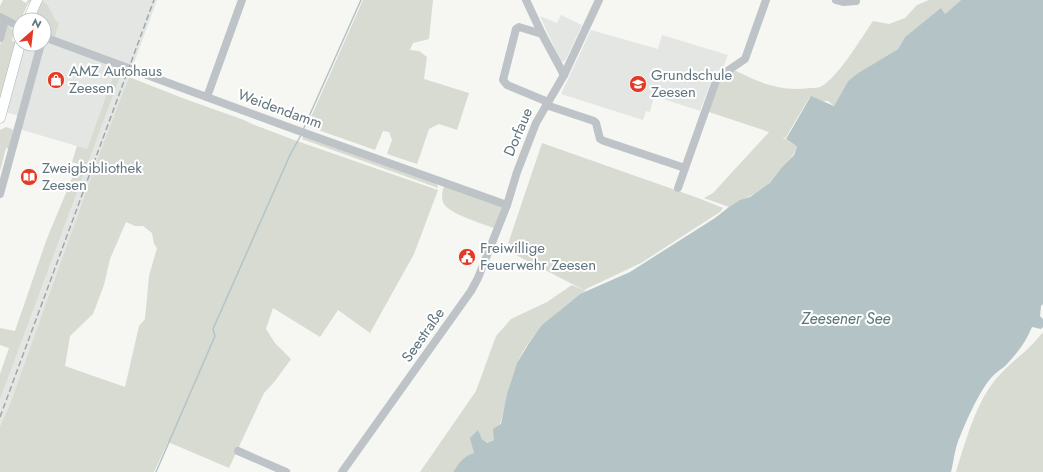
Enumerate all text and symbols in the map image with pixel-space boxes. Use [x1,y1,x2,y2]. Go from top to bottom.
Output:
north arrow [12,12,52,52]
text: N [29,14,44,32]
place label: AMZ Autohaus Zeesen [69,60,162,99]
place label: Grundschule Zeesen [651,64,732,103]
shop icon: AMZ Autohaus Zeesen [46,70,66,90]
school or university icon: Grundschule Zeesen [628,74,648,94]
street label: Weidendamm [235,84,325,134]
street label: Dorfaue [498,104,538,160]
place label: Zweigbibliothek Zeesen [42,157,142,196]
library icon: Zweigbibliothek Zeesen [19,167,39,187]
place label: Freiwillige Feuerwehr Zeesen [480,237,596,276]
public building icon: Freiwillige Feuerwehr Zeesen [457,247,477,267]
street label: Seestraße [396,303,450,367]
water label: Zeesener See [800,307,891,330]

